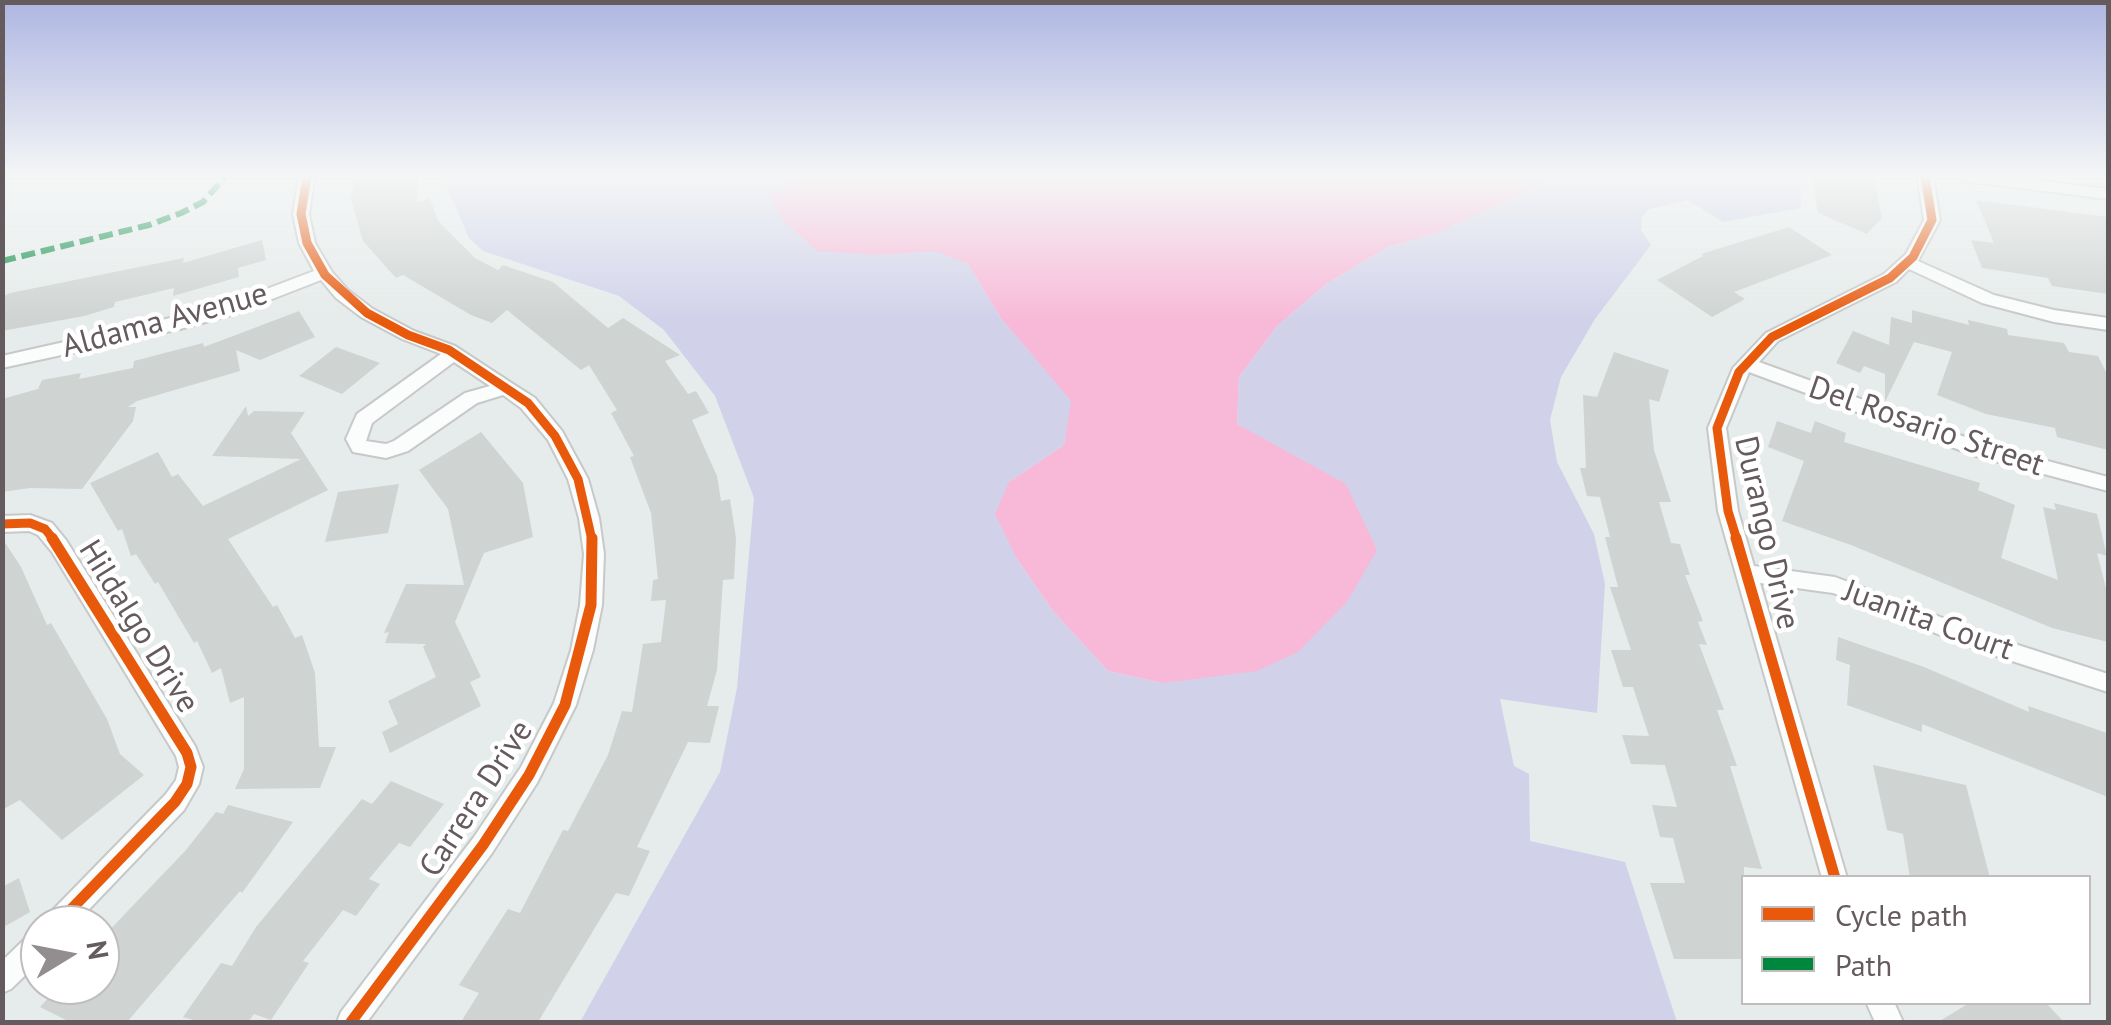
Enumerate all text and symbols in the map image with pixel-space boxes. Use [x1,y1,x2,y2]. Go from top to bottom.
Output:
street label: Aldama Avenue [58,275,272,367]
street label: Del Rosario Street [1803,369,2049,485]
street label: Durango Drive [1725,433,1807,633]
street label: Hildalgo Drive [70,534,206,720]
street label: Juanita Court [1838,573,2018,669]
street label: Carrera Drive [412,714,542,884]
legend [1741,875,2091,1005]
text: Cycle path [1835,895,1968,934]
north arrow [20,905,120,1005]
text: N [78,938,118,962]
text: Path [1835,945,1892,984]

